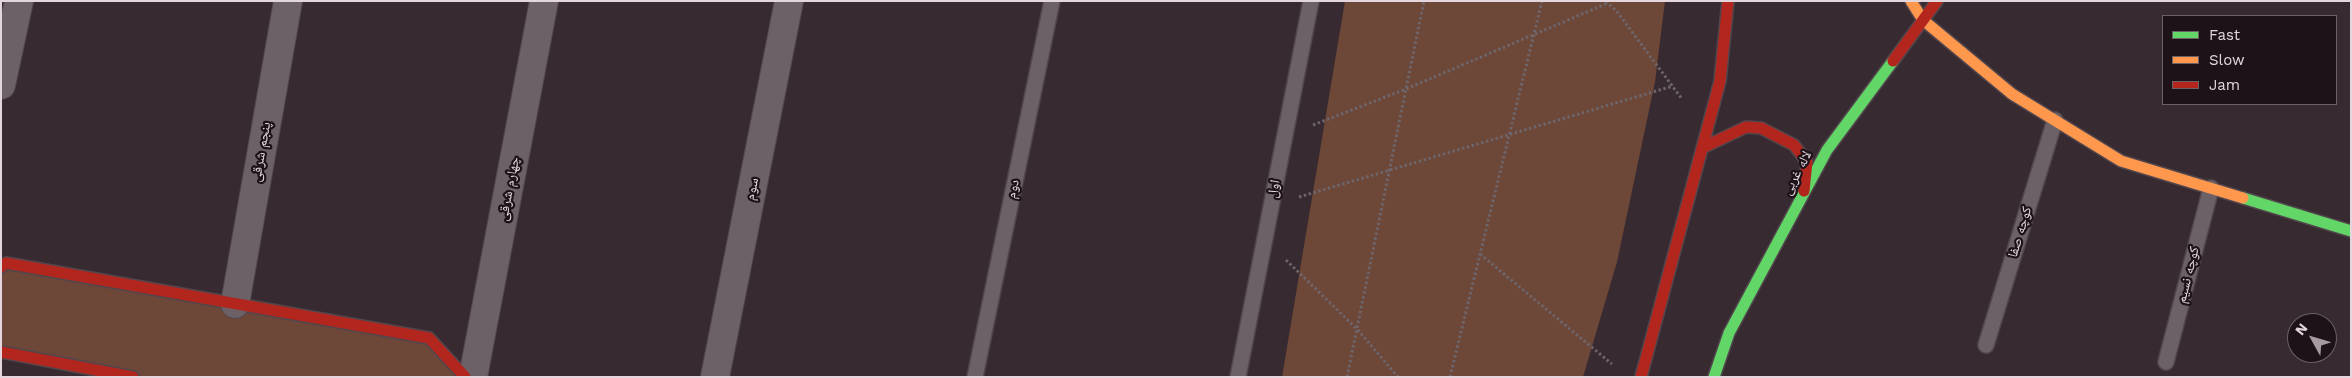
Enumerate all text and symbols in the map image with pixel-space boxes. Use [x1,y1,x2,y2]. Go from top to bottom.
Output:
legend [2162,15,2337,105]
text: Fast [2209,26,2240,44]
text: Slow [2209,51,2245,69]
text: Jam [2209,76,2240,94]
street label: پنجم شرقی [247,121,275,183]
street label: لاله غربی [1778,148,1816,198]
street label: چهارم شرقی [495,155,523,223]
street label: سوم [742,176,762,202]
street label: دوم [1003,178,1023,200]
street label: اول [1264,178,1284,200]
street label: کوچه صفا [2004,205,2036,259]
street label: کوچه نسیم [2173,245,2203,305]
north arrow [2287,313,2337,363]
text: N [2292,320,2311,338]

